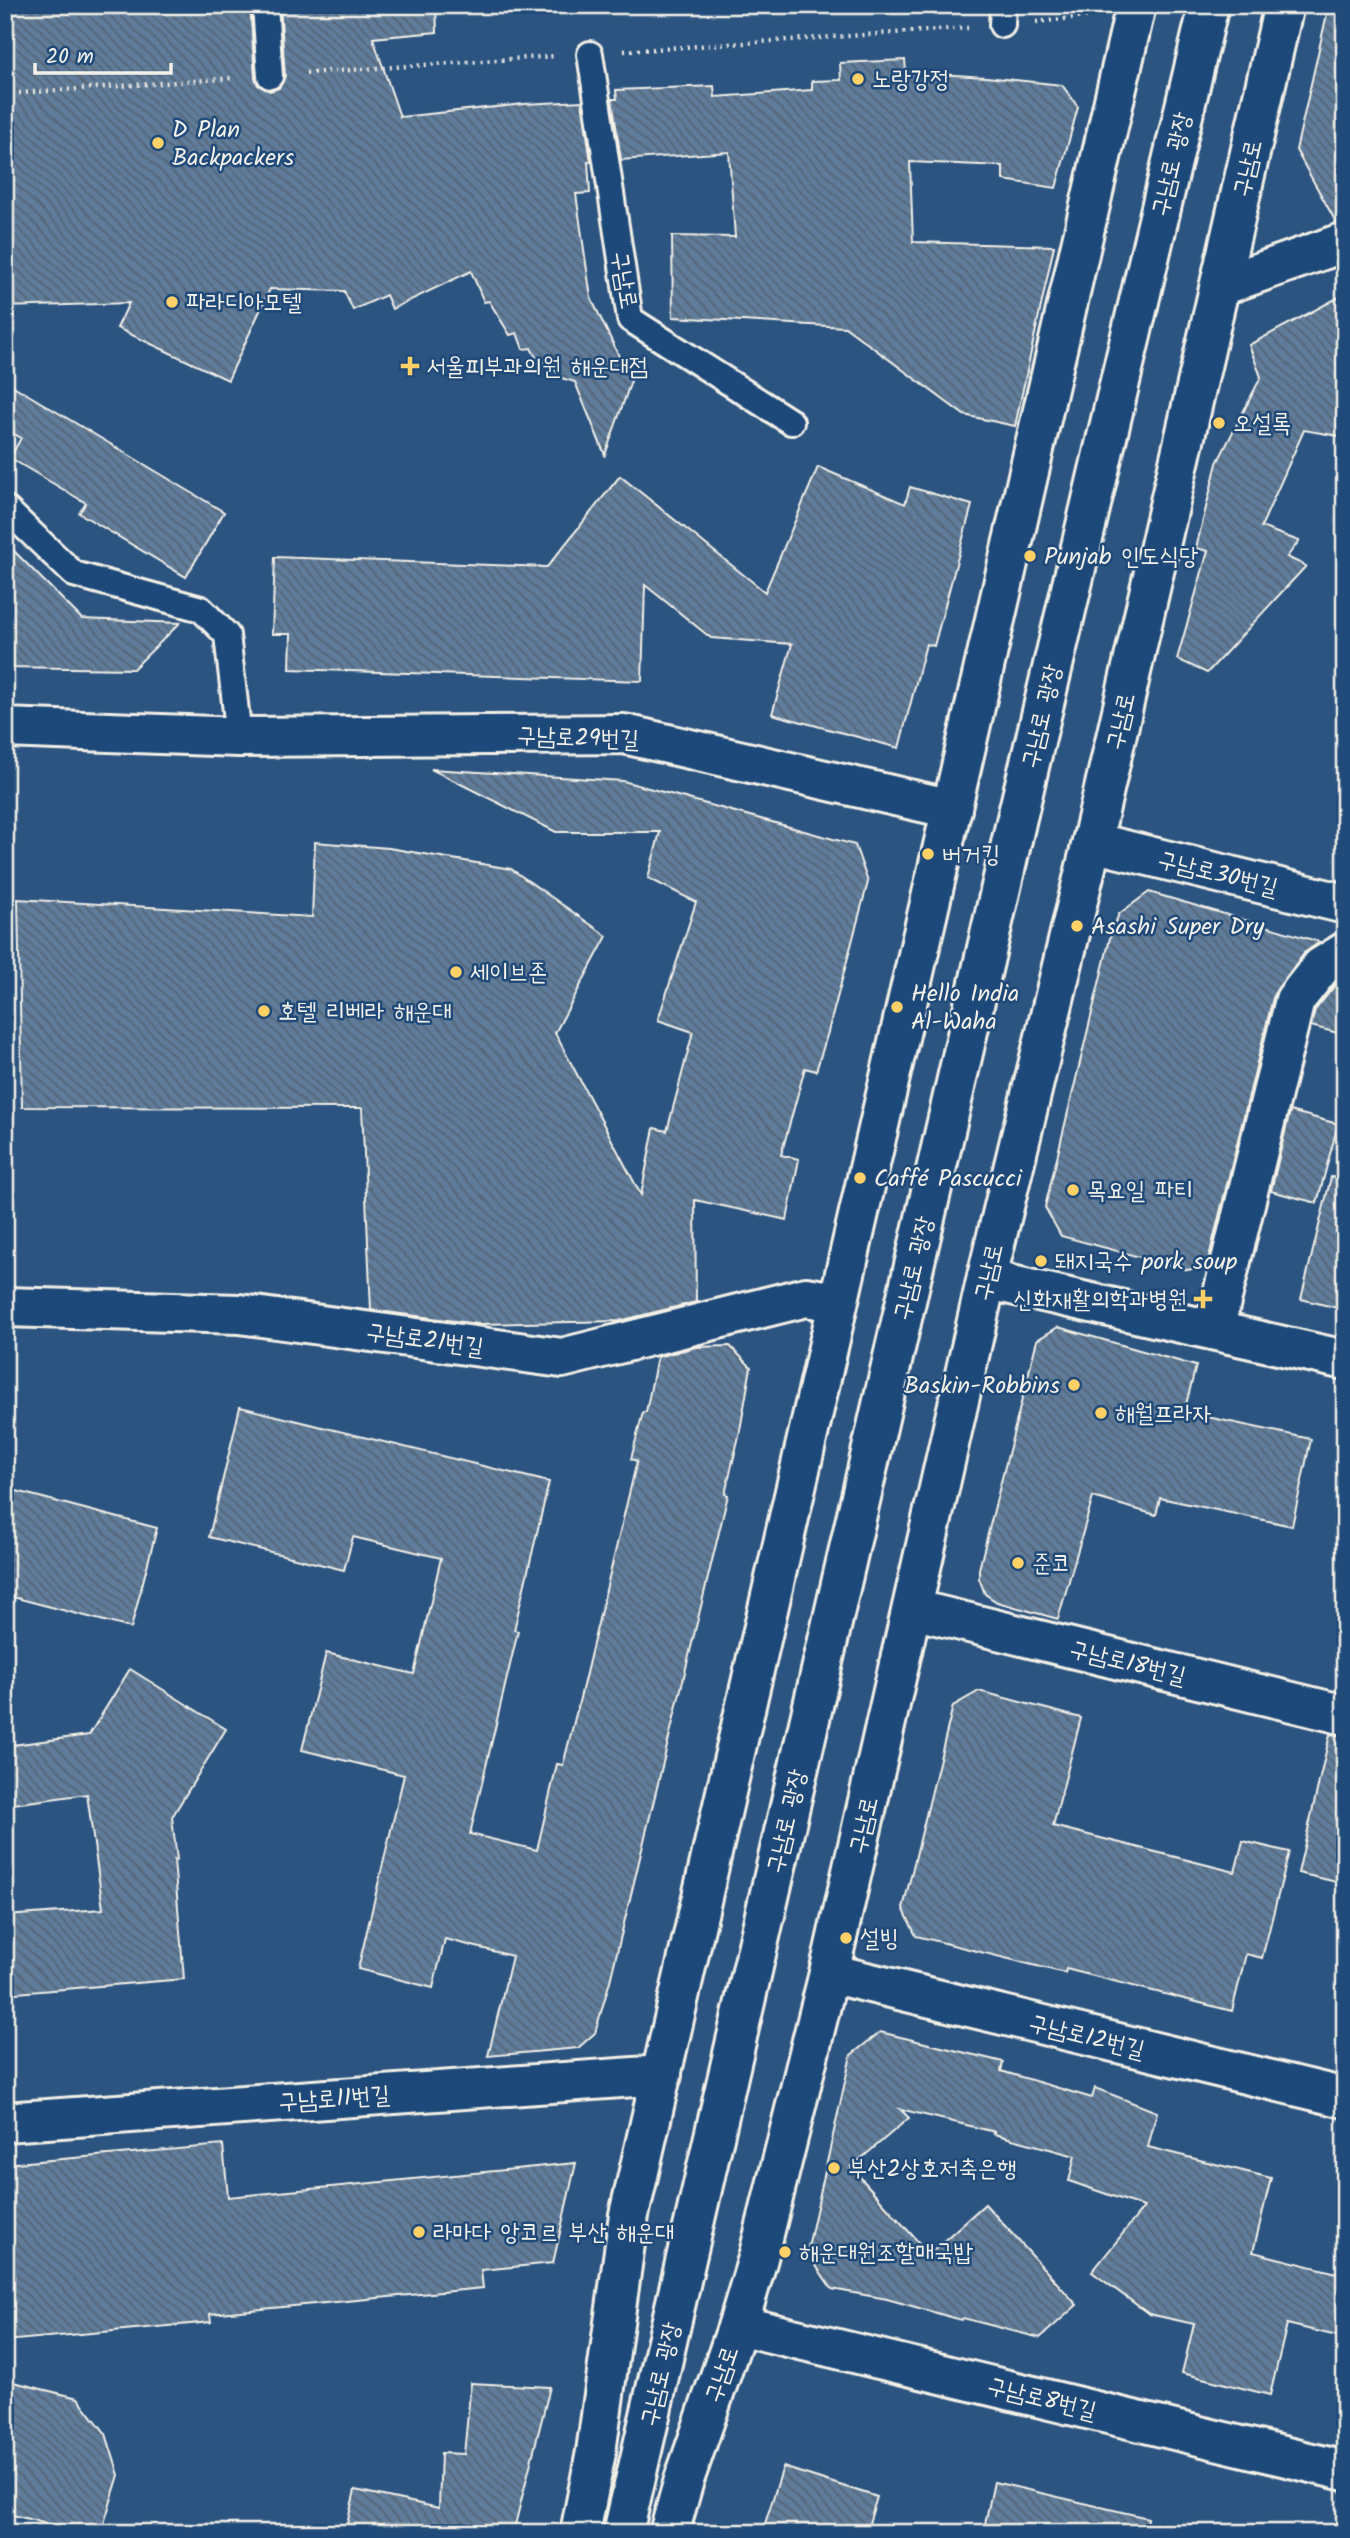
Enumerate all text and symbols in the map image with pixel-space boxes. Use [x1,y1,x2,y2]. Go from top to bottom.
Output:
scale bar [35,32,172,76]
text: 20 m [46,41,94,74]
place label: 노랑강정 [872,61,949,100]
marker: 노랑강정 [850,71,866,87]
street label: 구남로 광장 [1142,108,1203,220]
place label: D Plan Backpackers [172,111,294,178]
marker: D Plan Backpackers [150,135,166,151]
street label: 구남로 [1223,136,1274,201]
street label: 구남로 [599,248,648,312]
place label: 파라디아모텔 [186,284,302,323]
marker: 파라디아모텔 [164,294,180,310]
place label: 서울피부과의원 해운대점 [426,348,648,387]
marker: 서울피부과의원 해운대점 [400,356,420,376]
place label: 오설록 [1233,405,1291,444]
marker: 오설록 [1211,415,1227,431]
place label: Punjab 인도식당 [1044,538,1198,577]
marker: Punjab 인도식당 [1022,548,1038,564]
street label: 구남로 광장 [1012,660,1073,772]
street label: 구남로 [1096,689,1147,754]
street label: 구남로29번길 [516,717,640,760]
place label: 버거킹 [942,836,1000,875]
street label: 구남로30번길 [1154,841,1282,908]
marker: 버거킹 [920,846,936,862]
place label: Asashi Super Dry [1091,908,1265,947]
marker: Asashi Super Dry [1069,918,1085,934]
place label: 세이브존 [470,954,547,993]
marker: 세이브존 [448,964,464,980]
place label: Hello India Al-Waha [911,975,1019,1042]
place label: 호텔 리베라 해운대 [278,993,452,1032]
marker: Hello India Al-Waha [889,999,905,1015]
marker: 호텔 리베라 해운대 [256,1003,272,1019]
place label: Caffé Pascucci [874,1160,1023,1199]
marker: Caffé Pascucci [852,1170,868,1186]
place label: 목요일 파티 [1087,1172,1193,1211]
marker: 목요일 파티 [1065,1182,1081,1198]
street label: 구남로 광장 [884,1212,945,1324]
street label: 구남로 [964,1240,1015,1305]
place label: 돼지국수 pork soup [1055,1243,1238,1282]
marker: 돼지국수 pork soup [1033,1253,1049,1269]
place label: 신화재활의학과병원 [1013,1281,1187,1320]
marker: 신화재활의학과병원 [1193,1289,1213,1309]
street label: 구남로21번길 [364,1313,486,1368]
place label: Baskin-Robbins [904,1367,1060,1406]
marker: Baskin-Robbins [1066,1377,1082,1393]
place label: 해월프라자 [1115,1395,1212,1434]
marker: 해월프라자 [1093,1405,1109,1421]
place label: 준코 [1032,1545,1071,1584]
marker: 준코 [1010,1555,1026,1571]
street label: 구남로18번길 [1065,1630,1190,1697]
street label: 구남로 광장 [757,1765,818,1877]
street label: 구남로 [839,1793,890,1858]
place label: 설빙 [860,1920,899,1959]
marker: 설빙 [838,1930,854,1946]
street label: 구남로12번길 [1025,2004,1149,2071]
street label: 구남로11번길 [277,2076,391,2123]
place label: 부산2상호저축은행 [848,2150,1016,2189]
marker: 부산2상호저축은행 [826,2160,842,2176]
place label: 라마다 앙코르 부산 해운대 [433,2214,674,2253]
marker: 라마다 앙코르 부산 해운대 [411,2224,427,2240]
place label: 해운대원조할매국밥 [799,2234,974,2273]
marker: 해운대원조할매국밥 [777,2244,793,2260]
street label: 구남로 광장 [631,2318,692,2430]
street label: 구남로 [695,2341,750,2408]
street label: 구남로8번길 [983,2367,1100,2432]

